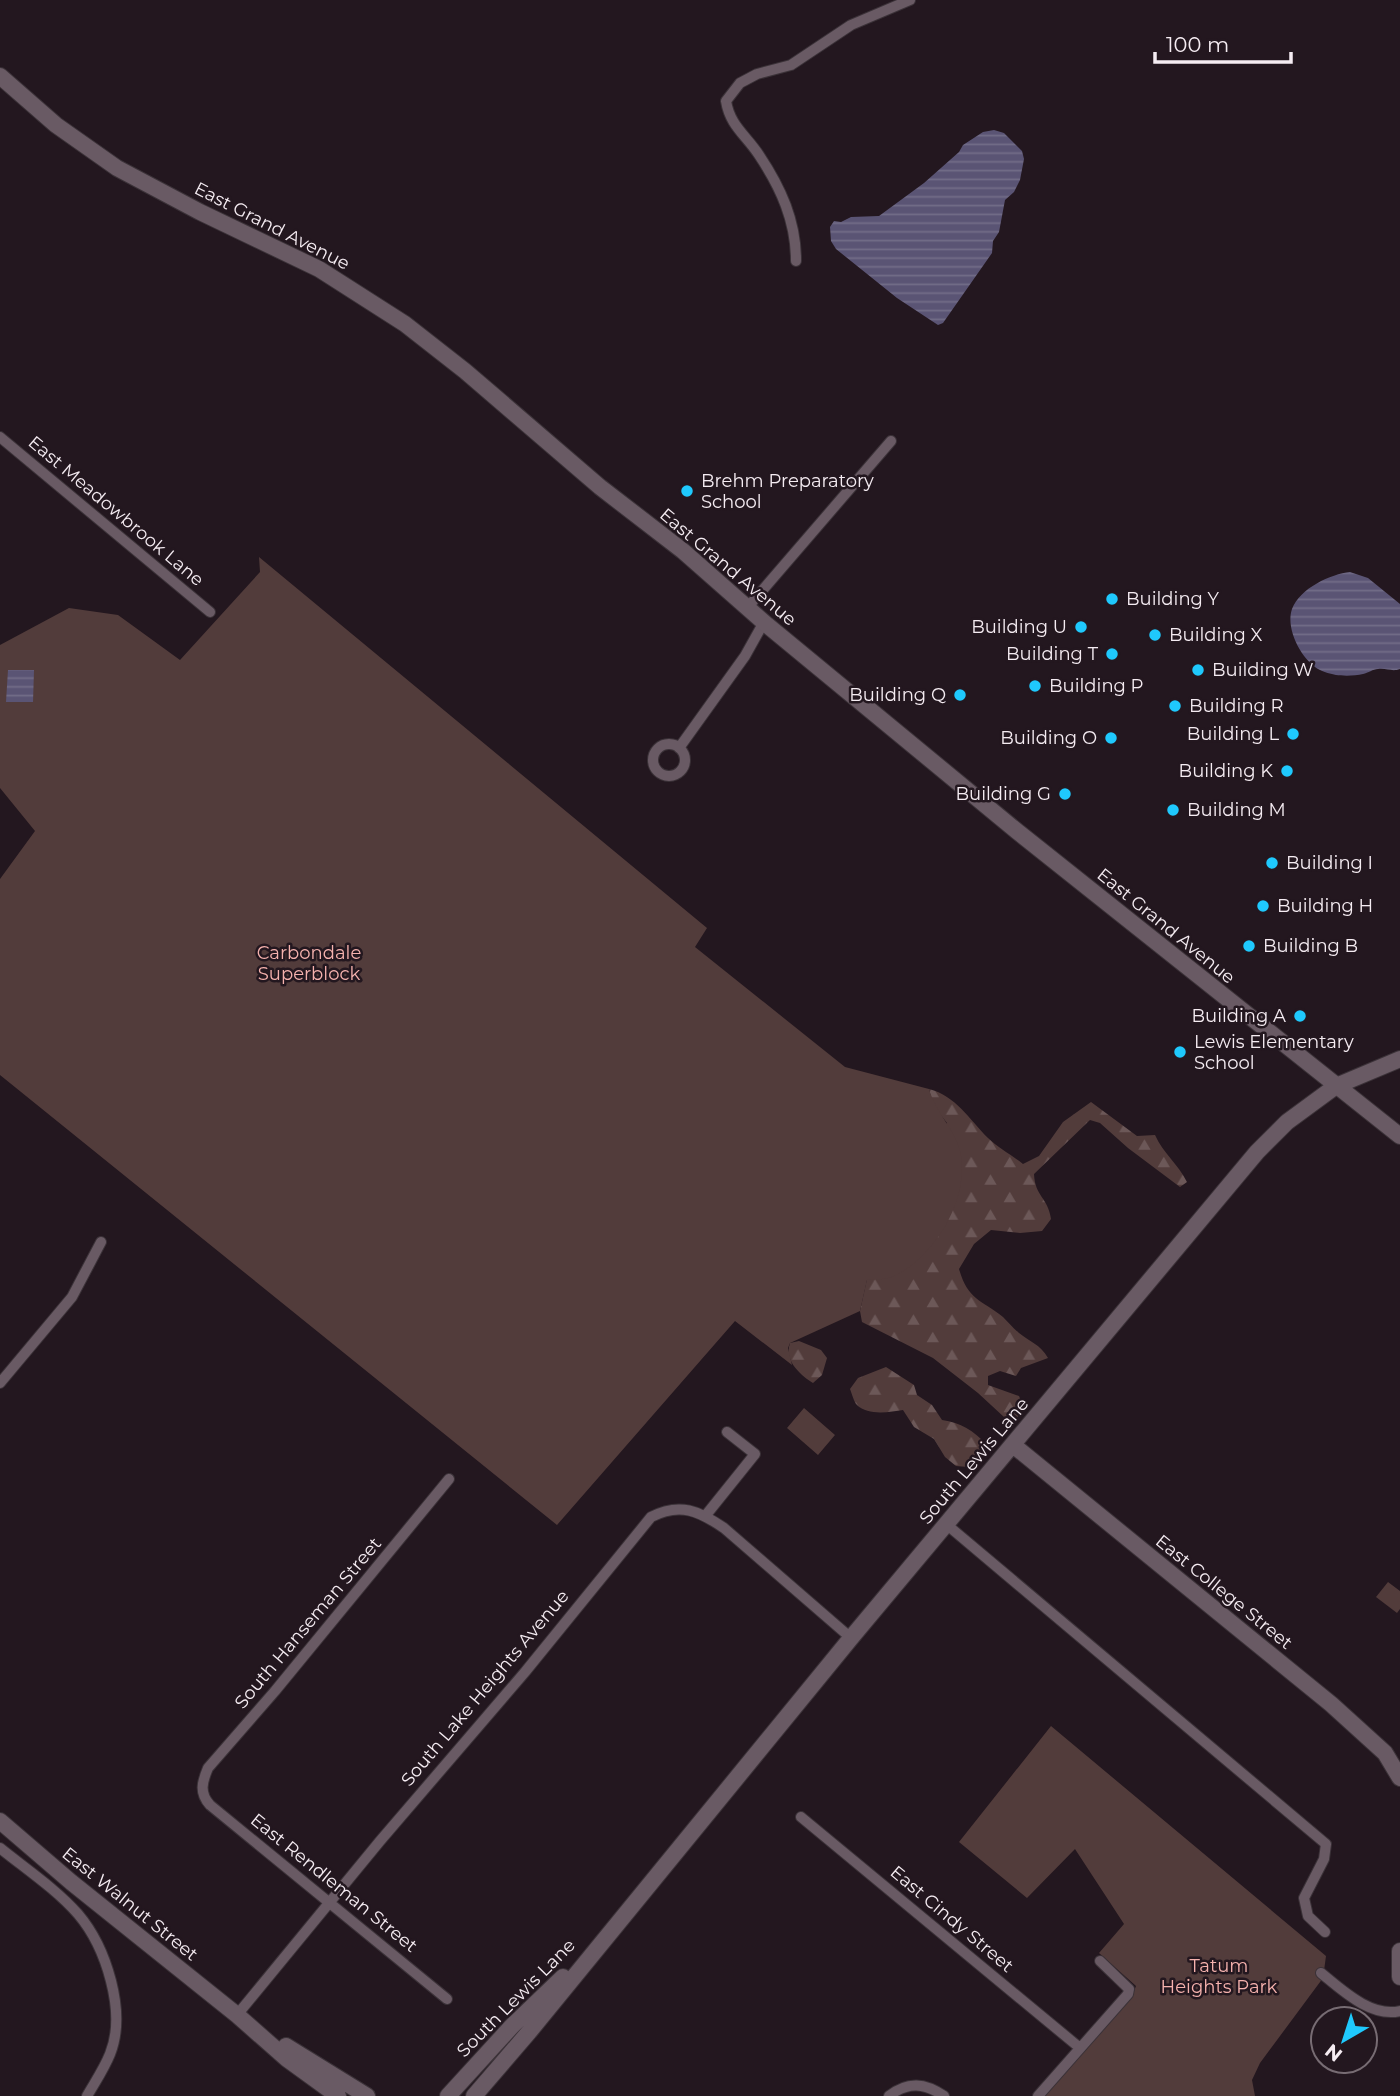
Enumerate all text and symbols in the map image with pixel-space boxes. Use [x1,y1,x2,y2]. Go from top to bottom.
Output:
scale bar [1155,21,1292,65]
text: 100 m [1166,32,1229,57]
street label: East Grand Avenue [191,177,353,275]
street label: East Meadowbrook Lane [24,431,208,591]
place label: Brehm Preparatory School [701,470,874,513]
marker: Brehm Preparatory School [679,483,695,499]
street label: East Grand Avenue [655,503,801,631]
place label: Building Y [1126,588,1220,610]
marker: Building Y [1104,591,1120,607]
place label: Building U [971,616,1067,638]
marker: Building U [1073,619,1089,635]
place label: Building X [1169,624,1263,646]
marker: Building X [1147,627,1163,643]
place label: Building T [1006,643,1099,665]
marker: Building T [1104,646,1120,662]
place label: Building W [1212,659,1314,681]
marker: Building W [1190,662,1206,678]
place label: Building P [1049,675,1144,697]
marker: Building P [1027,678,1043,694]
place label: Building Q [849,684,946,706]
marker: Building Q [952,687,968,703]
place label: Building R [1189,695,1284,717]
marker: Building R [1167,698,1183,714]
place label: Building L [1187,723,1279,745]
marker: Building L [1285,726,1301,742]
place label: Building O [1000,727,1097,749]
marker: Building O [1103,730,1119,746]
place label: Building K [1179,760,1273,782]
marker: Building K [1279,763,1295,779]
place label: Building G [955,783,1051,805]
marker: Building G [1057,786,1073,802]
place label: Building M [1187,799,1286,821]
marker: Building M [1165,802,1181,818]
place label: Building I [1286,852,1373,874]
marker: Building I [1264,855,1280,871]
street label: East Grand Avenue [1092,864,1240,989]
place label: Building H [1277,895,1373,917]
marker: Building H [1255,898,1271,914]
place label: Building B [1263,935,1358,957]
marker: Building B [1241,938,1257,954]
park label: Carbondale Superblock [257,942,361,985]
place label: Building A [1191,1005,1286,1027]
marker: Building A [1292,1008,1308,1024]
place label: Lewis Elementary School [1194,1031,1354,1074]
marker: Lewis Elementary School [1172,1044,1188,1060]
street label: South Lewis Lane [915,1393,1033,1529]
street label: East College Street [1151,1530,1297,1654]
street label: South Hanseman Street [230,1533,386,1713]
street label: South Lake Heights Avenue [396,1585,574,1791]
street label: East Rendleman Street [246,1809,422,1957]
street label: East Walnut Street [58,1842,202,1966]
street label: East Cindy Street [886,1861,1018,1977]
street label: South Lewis Lane [452,1934,580,2062]
park label: Tatum Heights Park [1161,1955,1278,1998]
north arrow [1309,2005,1379,2075]
text: N [1320,2039,1347,2067]

